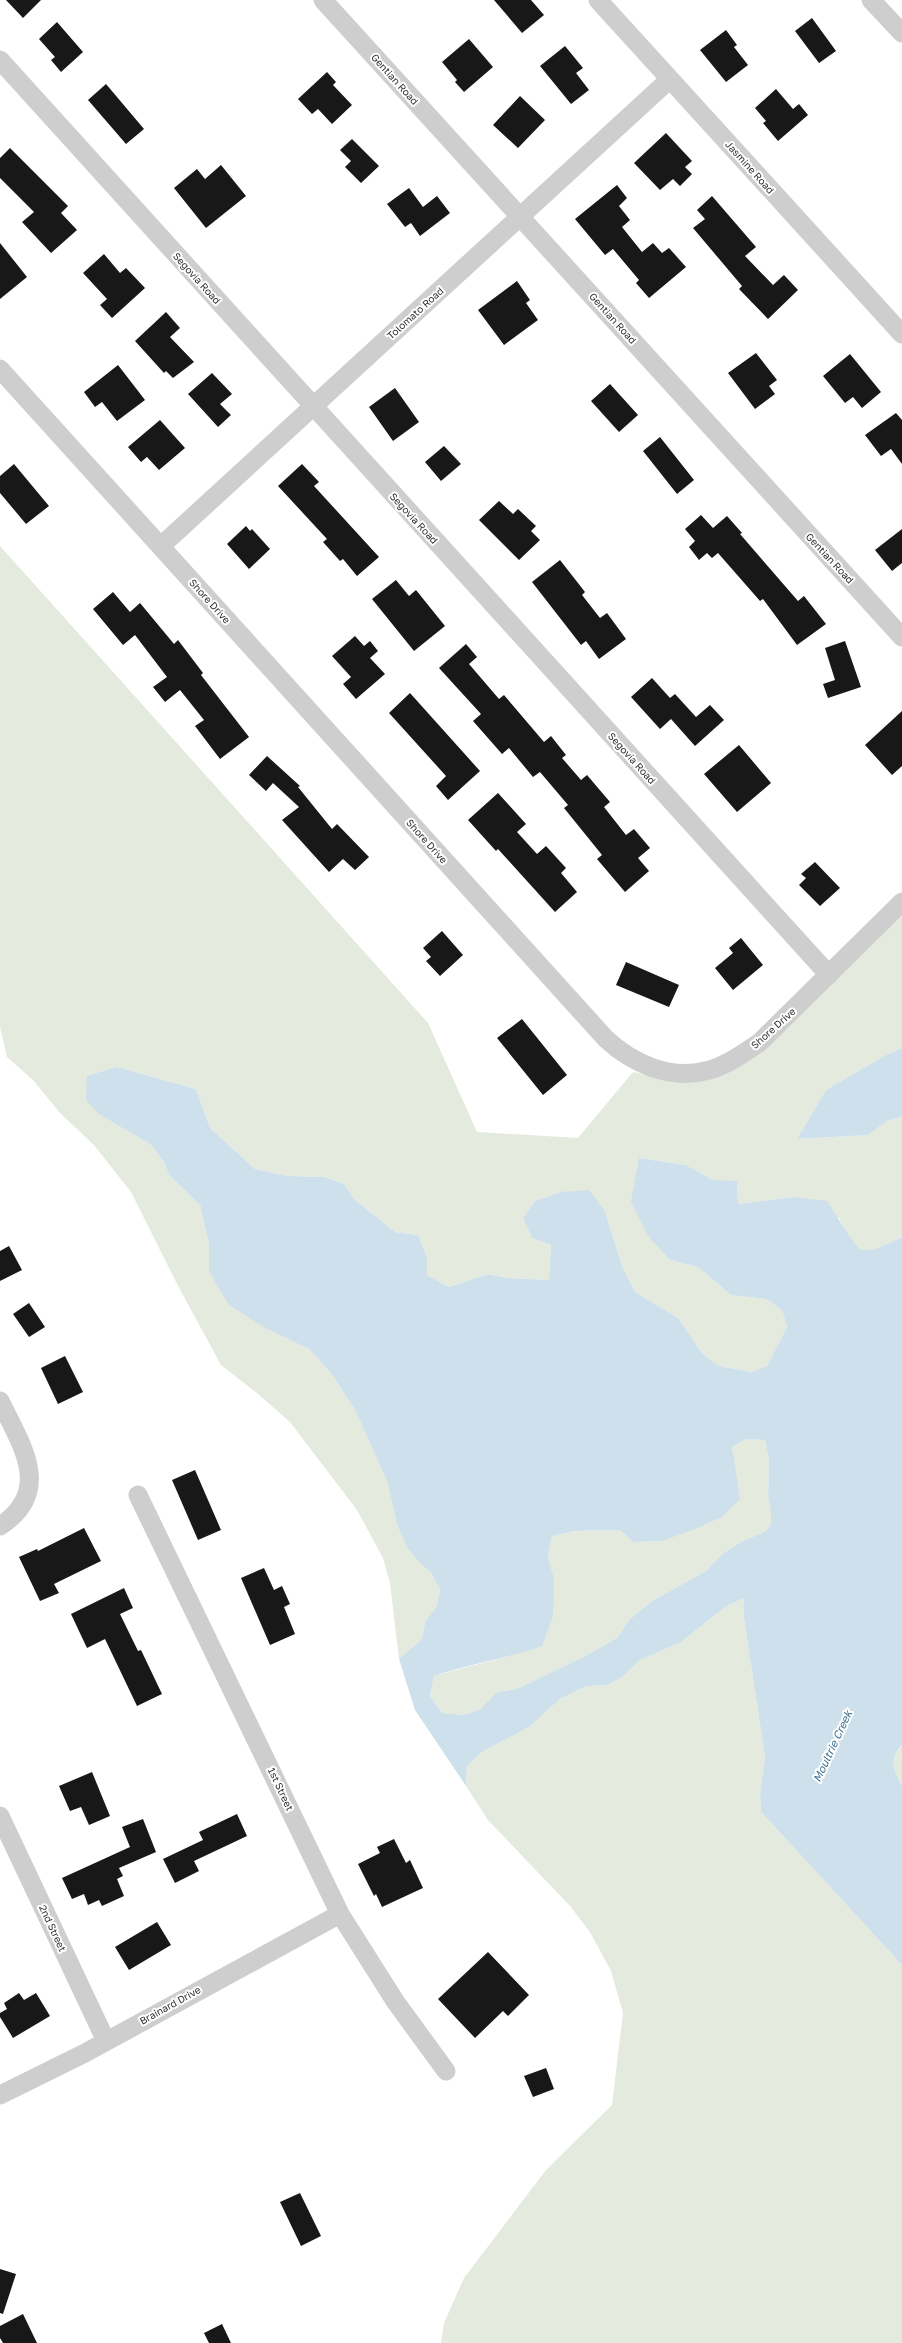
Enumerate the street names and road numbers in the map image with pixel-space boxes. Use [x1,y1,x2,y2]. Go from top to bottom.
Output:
street label: Gentian Road [369,51,421,107]
street label: Jasmine Road [723,138,777,196]
street label: Segovia Road [171,250,223,306]
street label: Tolomato Road [384,285,446,341]
street label: Gentian Road [587,290,639,346]
street label: Segovia Road [387,490,441,546]
street label: Gentian Road [804,530,856,586]
street label: Shore Drive [187,576,233,626]
street label: Segovia Road [606,730,658,786]
street label: Shore Drive [404,816,450,866]
street label: Shore Drive [748,1005,798,1051]
street label: 1st Street [266,1766,296,1812]
street label: 2nd Street [37,1903,69,1953]
street label: Brainard Drive [137,1983,203,2027]

